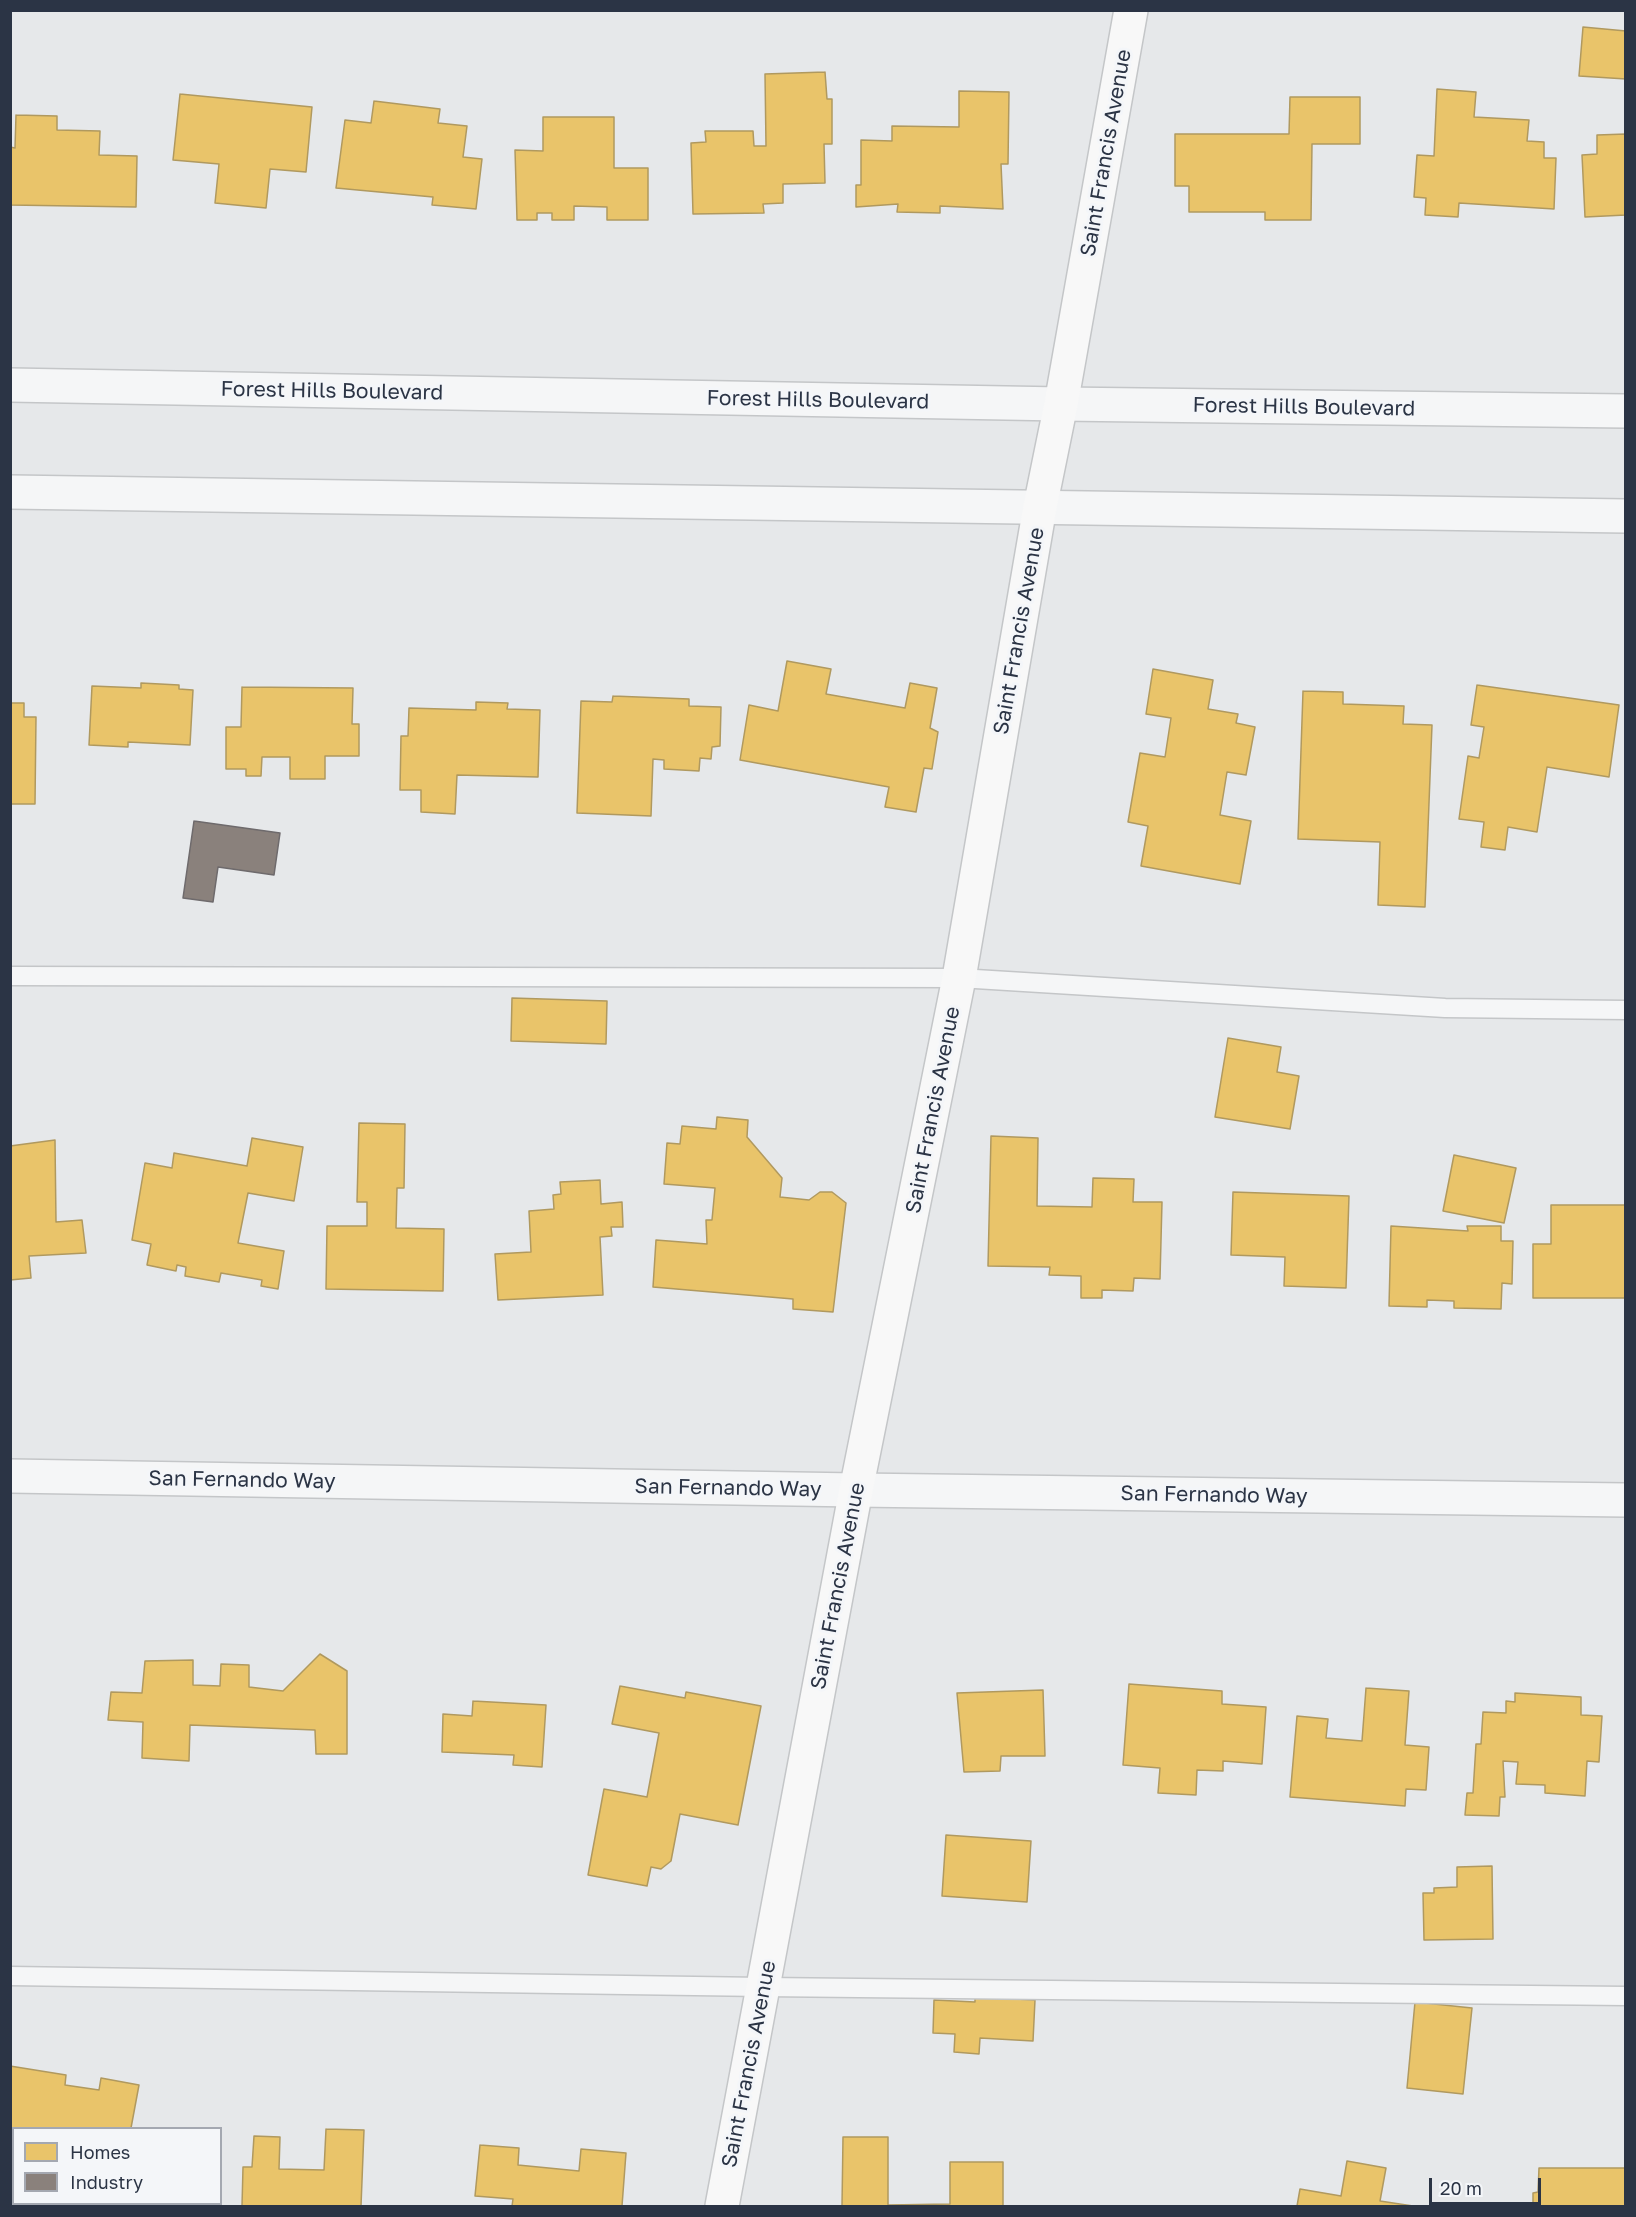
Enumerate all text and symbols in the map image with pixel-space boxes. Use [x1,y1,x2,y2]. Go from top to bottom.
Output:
street label: Saint Francis Avenue [1075,47,1137,259]
street label: Forest Hills Boulevard [220,376,444,406]
street label: Forest Hills Boulevard [706,385,930,415]
street label: Forest Hills Boulevard [1192,392,1416,422]
street label: Saint Francis Avenue [988,525,1050,737]
street label: Saint Francis Avenue [901,1004,965,1216]
street label: San Fernando Way [148,1466,336,1494]
street label: San Fernando Way [634,1474,822,1502]
street label: Saint Francis Avenue [806,1480,870,1692]
street label: San Fernando Way [1120,1481,1308,1509]
street label: Saint Francis Avenue [717,1958,781,2170]
legend [12,2127,222,2205]
text: Homes [70,2141,130,2163]
scale bar [1432,2166,1544,2204]
text: Industry [70,2171,143,2193]
text: 20 m [1440,2177,1482,2199]

